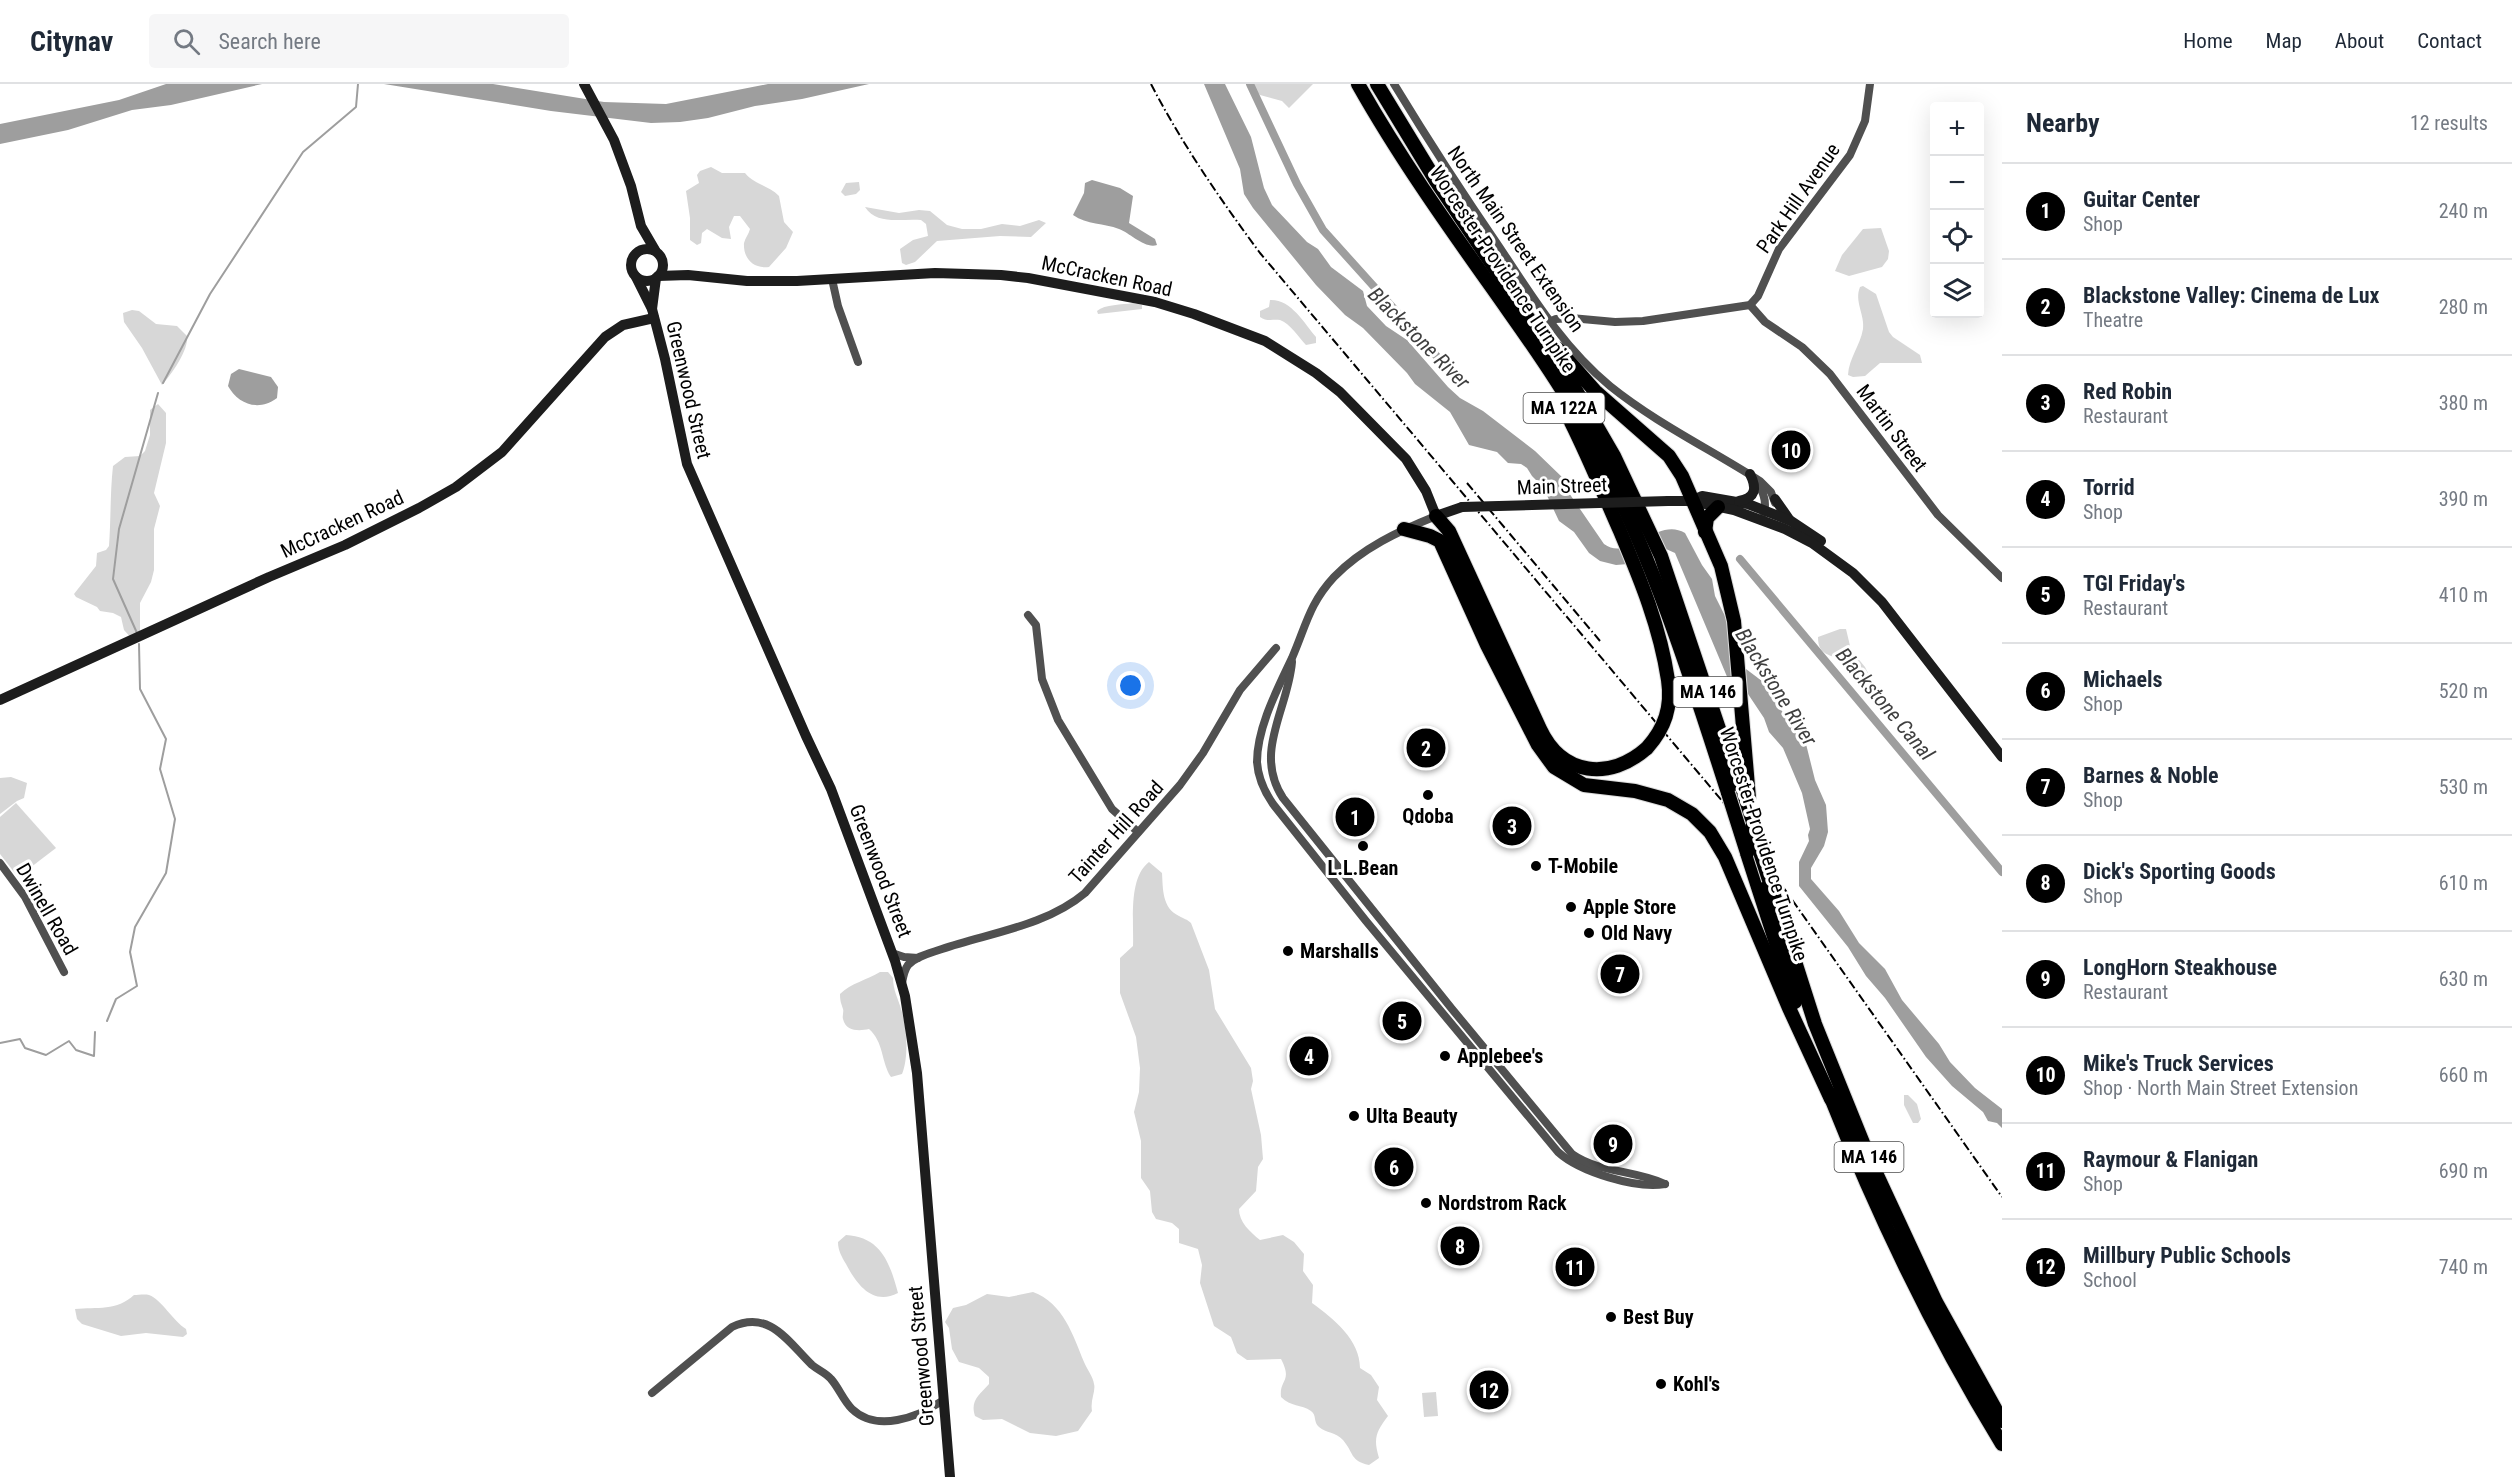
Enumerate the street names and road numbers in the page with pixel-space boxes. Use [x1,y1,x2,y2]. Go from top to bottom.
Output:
street label: Park Hill Avenue [1751,138,1845,258]
street label: North Main Street Extension [1443,141,1589,337]
street label: Worcester-Providence Turnpike [1425,161,1581,377]
street label: McCracken Road [1040,250,1174,302]
street label: Greenwood Street [661,319,717,461]
street label: Martin Street [1851,380,1933,476]
road number: MA 122A [1524,393,1604,423]
street label: Main Street [1516,472,1608,500]
street label: McCracken Road [277,485,407,563]
road number: MA 146 [1674,677,1742,707]
street label: Worcester-Providence Turnpike [1715,724,1813,964]
street label: Tainter Hill Road [1064,776,1168,888]
street label: Greenwood Street [845,801,917,941]
street label: Dwinell Road [11,859,83,959]
road number: MA 146 [1834,1142,1904,1172]
street label: Greenwood Street [903,1285,939,1427]

